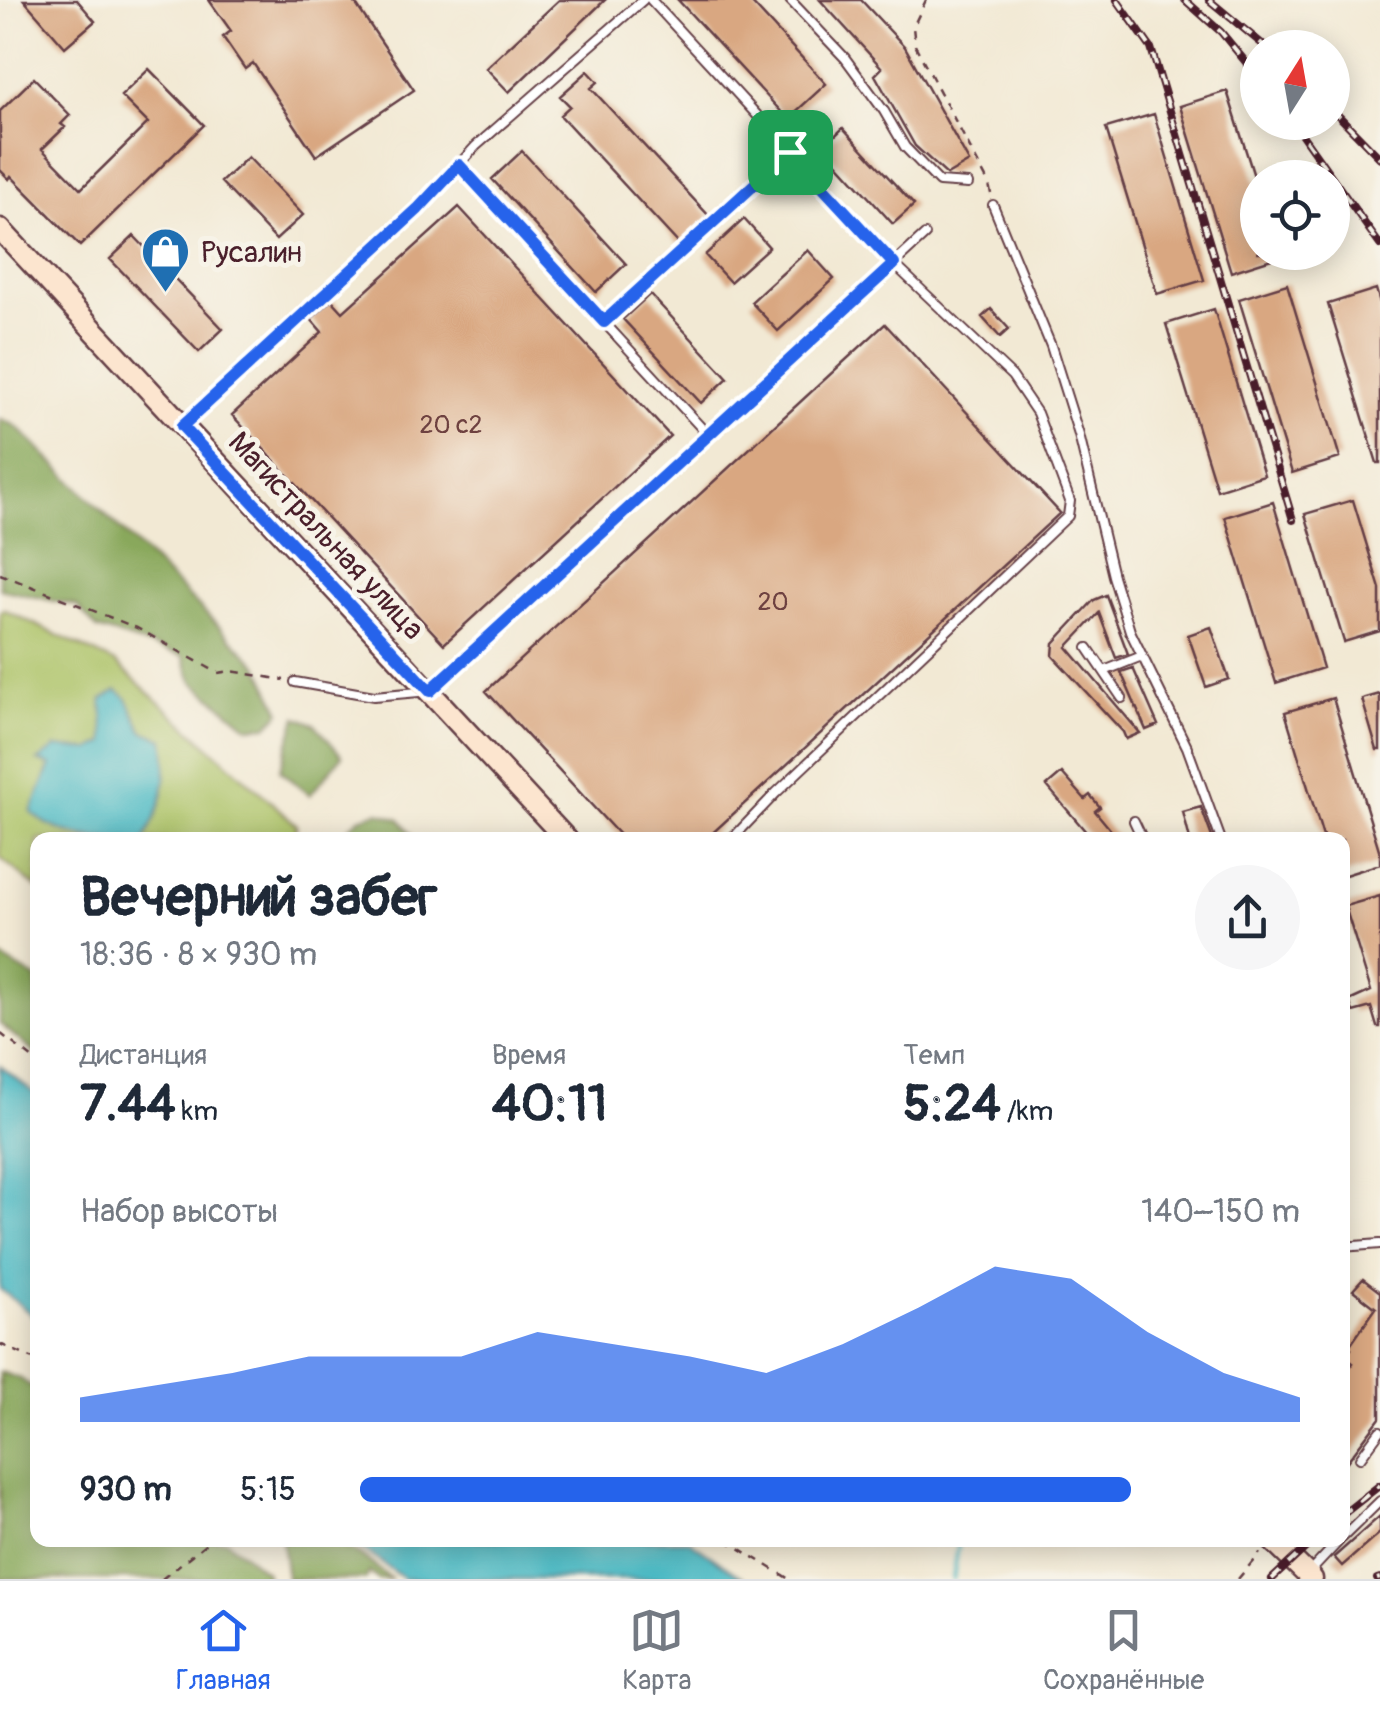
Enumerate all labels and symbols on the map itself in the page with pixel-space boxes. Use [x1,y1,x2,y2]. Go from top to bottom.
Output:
north arrow [1240,30,1350,140]
pin [748,110,833,195]
shop icon: Русалин [140,226,192,294]
place label: Русалин [201,234,302,271]
house number: 20 с2 [419,410,483,441]
street label: Магистральная улица [220,424,432,648]
house number: 20 [757,587,789,618]

